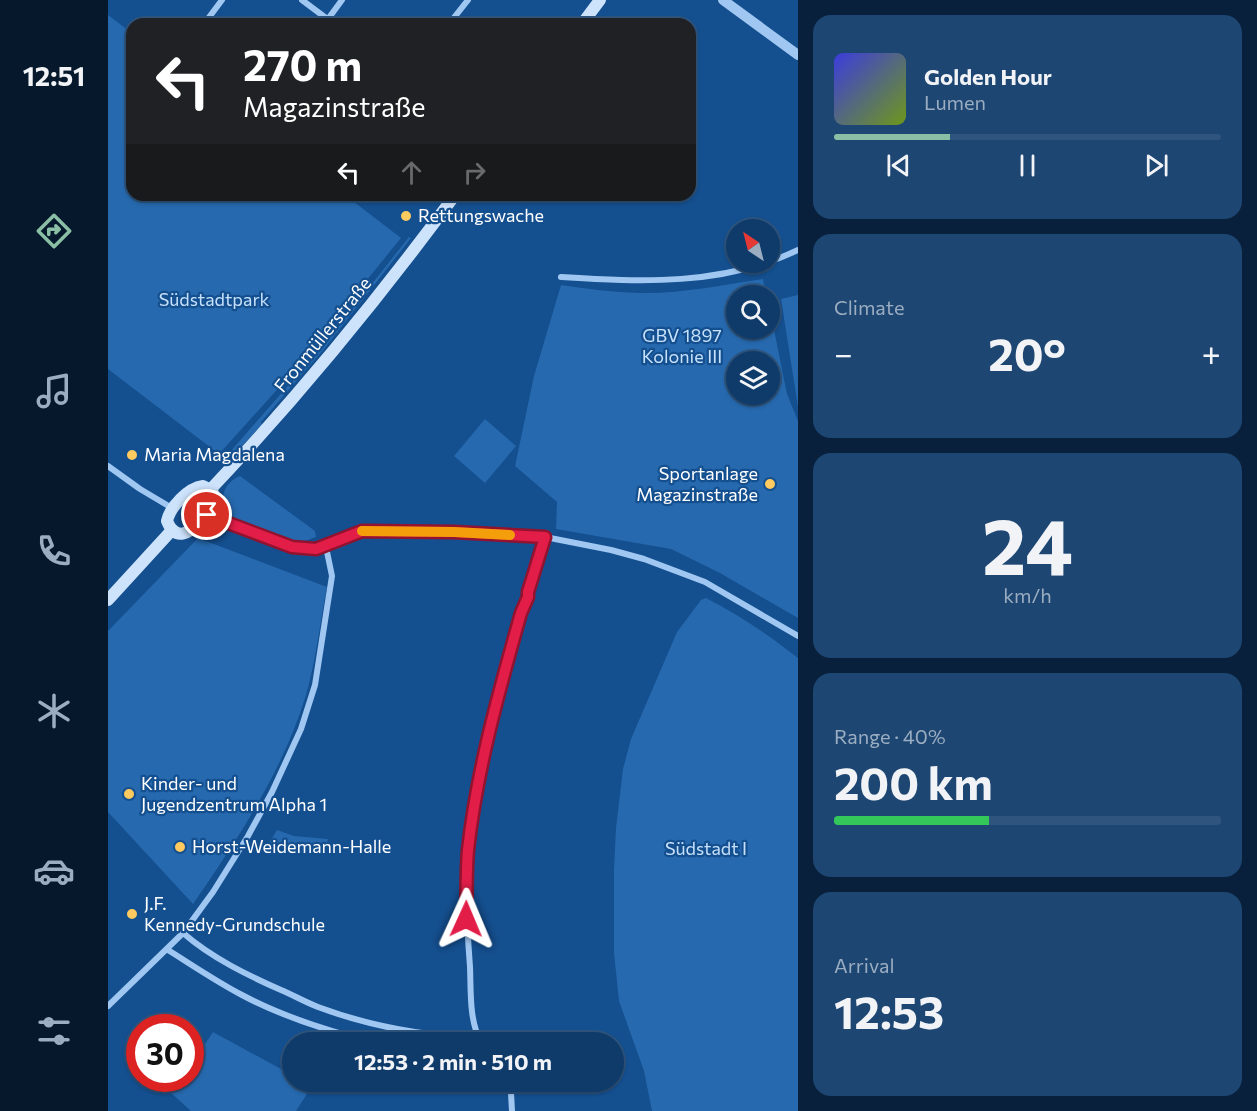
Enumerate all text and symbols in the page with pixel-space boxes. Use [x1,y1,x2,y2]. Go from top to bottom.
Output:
text: 270 m [243,38,362,90]
icon: left [144,42,222,120]
text: 12:51 [23,59,85,92]
text: Golden Hour [924,63,1052,90]
text: Magazinstraße [243,90,426,123]
text: Lumen [924,90,986,114]
icon: previous [882,149,915,182]
icon: pause [1011,149,1044,182]
icon: next [1140,149,1173,182]
icon: left [332,156,365,189]
icon: ahead [395,156,428,189]
icon: right [458,156,491,189]
place label: Rettungswache [418,204,544,226]
marker: Rettungswache [399,209,413,223]
icon: directions [33,210,75,252]
north arrow [726,219,780,273]
map controls [726,219,780,405]
street label: Fronmüllerstraße [269,272,375,396]
button: search [726,285,780,339]
park label: Südstadtpark [159,288,270,310]
text: Climate [834,295,904,319]
park label: GBV 1897 Kolonie III [642,324,722,367]
text: 20° [988,325,1066,380]
text: − [834,332,853,373]
text: + [1202,332,1221,373]
button: layers [726,351,780,405]
icon: music [33,370,75,412]
place label: Maria Magdalena [144,443,285,465]
marker: Maria Magdalena [125,448,139,462]
place label: Sportanlage Magazinstraße [636,462,758,505]
marker: Sportanlage Magazinstraße [763,477,777,491]
pin [181,489,232,540]
text: 24 [982,496,1073,591]
icon: arrive [190,498,223,531]
icon: phone [33,530,75,572]
text: km/h [1003,583,1052,607]
icon: climate [33,690,75,732]
text: Range · 40% [834,724,946,748]
text: 200 km [834,754,993,809]
place label: Kinder- und Jugendzentrum Alpha 1 [141,772,327,815]
marker: Kinder- und Jugendzentrum Alpha 1 [122,787,136,801]
place label: Horst-Weidemann-Halle [192,835,391,857]
park label: Südstadt I [665,837,747,859]
marker: Horst-Weidemann-Halle [173,840,187,854]
icon: car [33,850,75,892]
position arrow [434,887,498,951]
place label: J.F. Kennedy-Grundschule [144,892,325,935]
marker: J.F. Kennedy-Grundschule [125,907,139,921]
text: Arrival [834,953,895,977]
text: 12:53 [834,983,944,1038]
icon: filters [33,1010,75,1052]
speed limit sign: 30 [126,1014,204,1092]
text: 12:53 · 2 min · 510 m [354,1048,552,1075]

